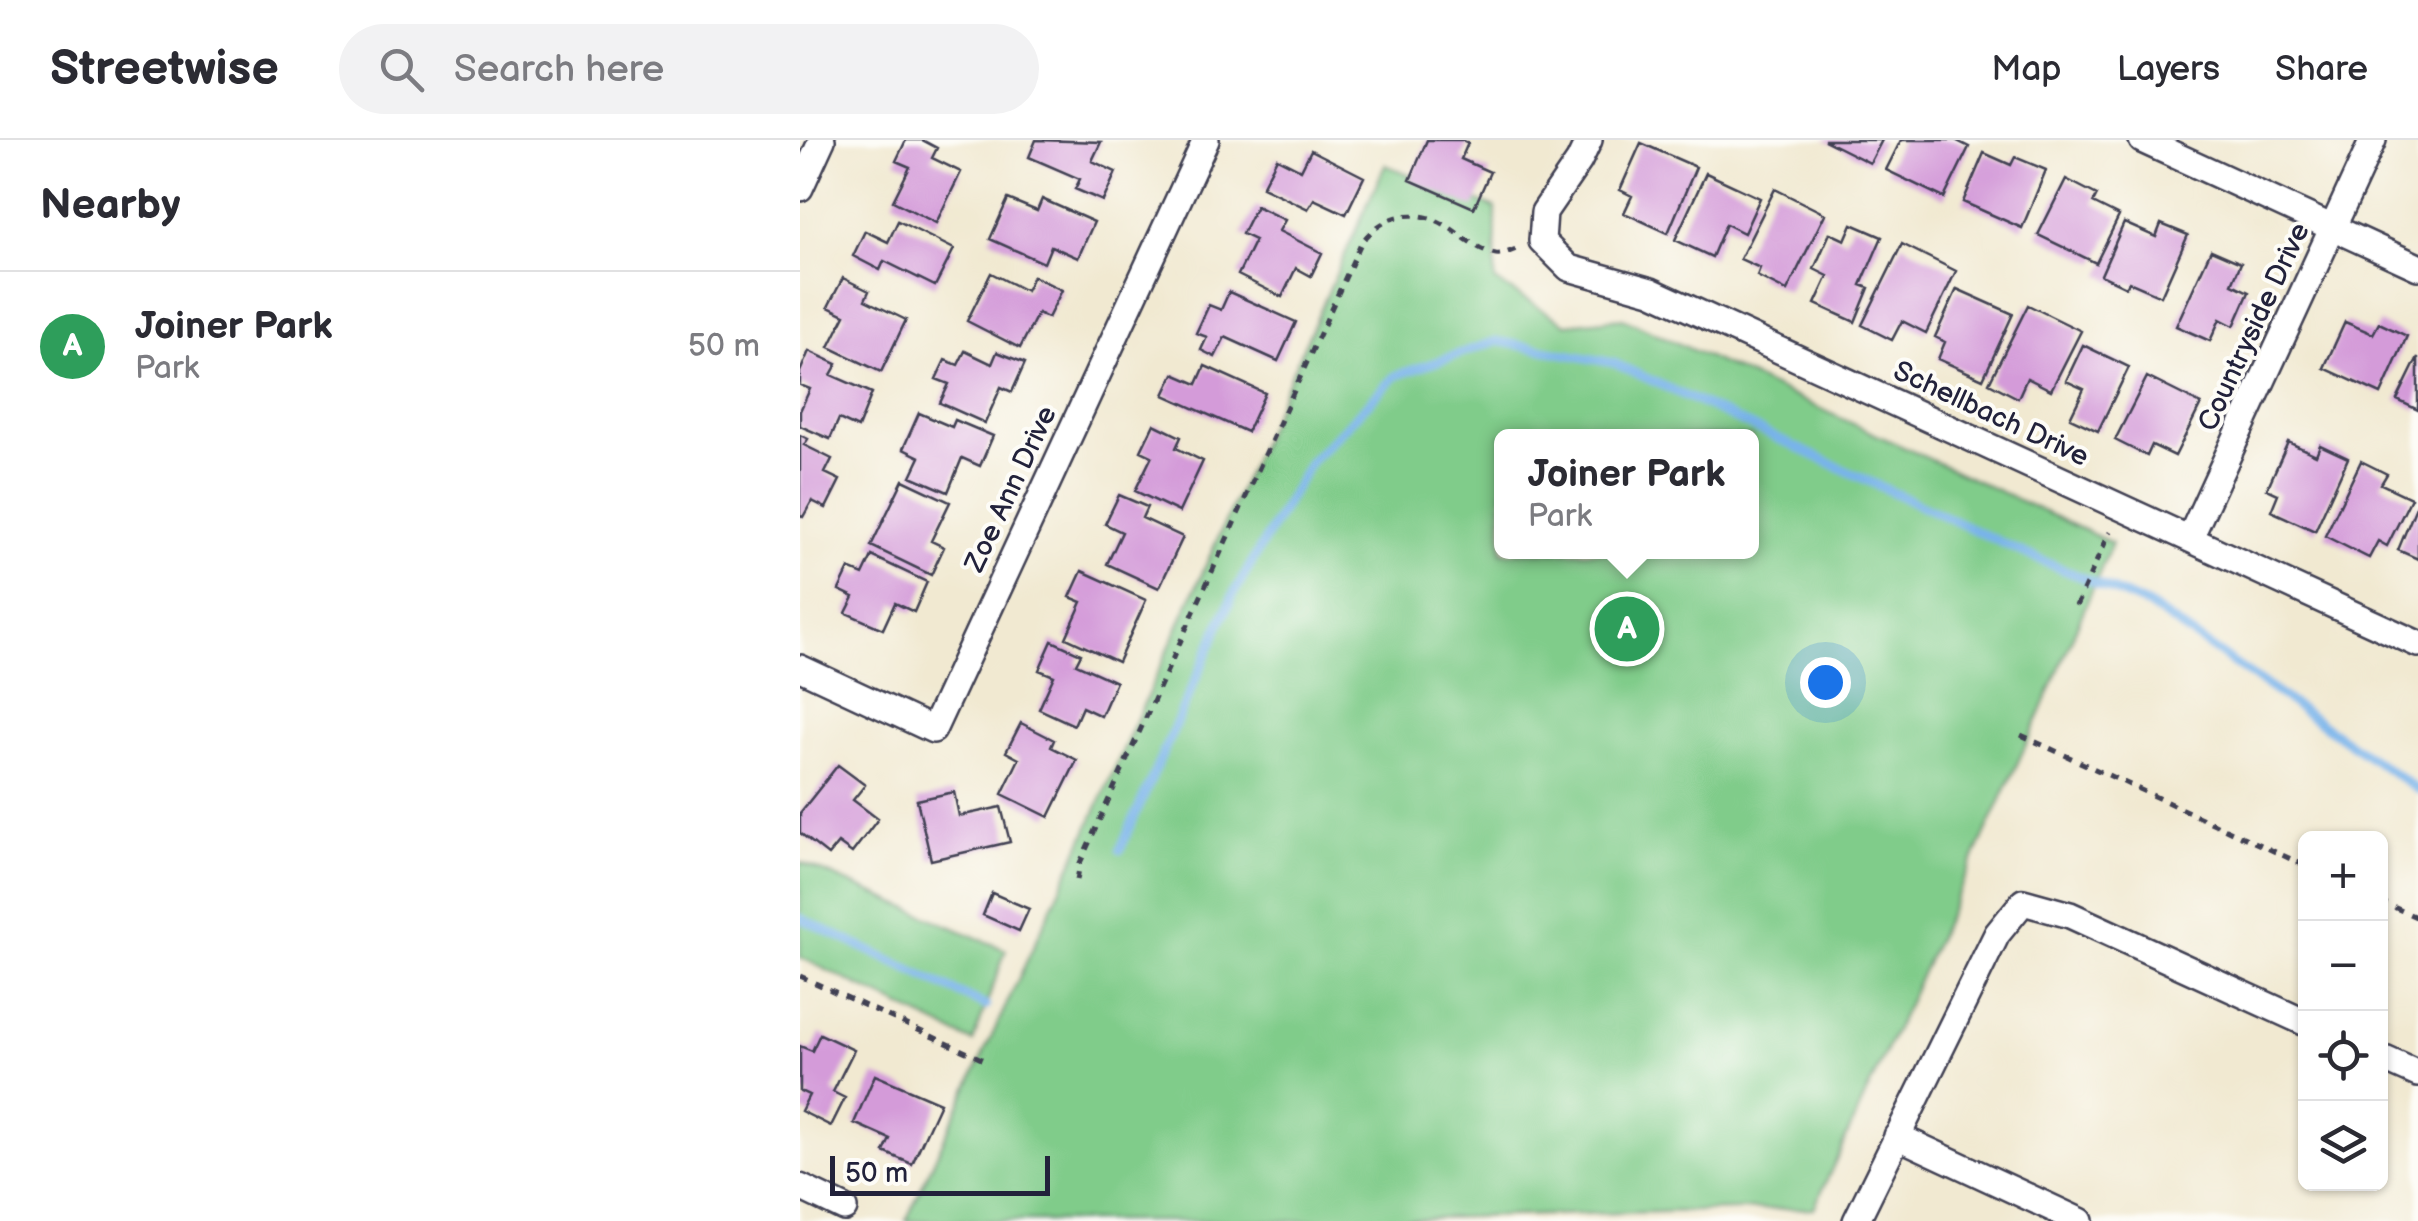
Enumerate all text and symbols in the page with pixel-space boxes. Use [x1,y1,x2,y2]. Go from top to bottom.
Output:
search box [339,24,1039,114]
text: Streetwise [50,41,279,98]
icon: search [374,42,429,97]
text: Search here [454,47,664,92]
text: Map [1991,48,2062,91]
text: Layers [2117,48,2220,91]
text: Share [2275,48,2368,91]
text: Nearby [40,180,180,231]
street label: Countryside Drive [2191,218,2317,436]
text: Joiner Park [135,304,332,349]
text: A [63,327,82,366]
text: 50 m [688,327,760,366]
text: Park [135,349,199,388]
street label: Schellbach Drive [1888,354,2094,474]
street label: Zoe Ann Drive [958,401,1064,578]
popup [1494,429,1759,559]
text: Joiner Park [1528,452,1725,497]
text: Park [1528,497,1592,536]
pin: A [1594,592,1660,666]
your location [1800,657,1851,708]
map controls [2298,831,2388,1191]
button: + [2298,831,2388,921]
button: − [2298,921,2388,1011]
button: locate [2298,1011,2388,1101]
button: layers [2298,1101,2388,1191]
scale bar [830,1151,1050,1196]
text: 50 m [845,1157,908,1190]

